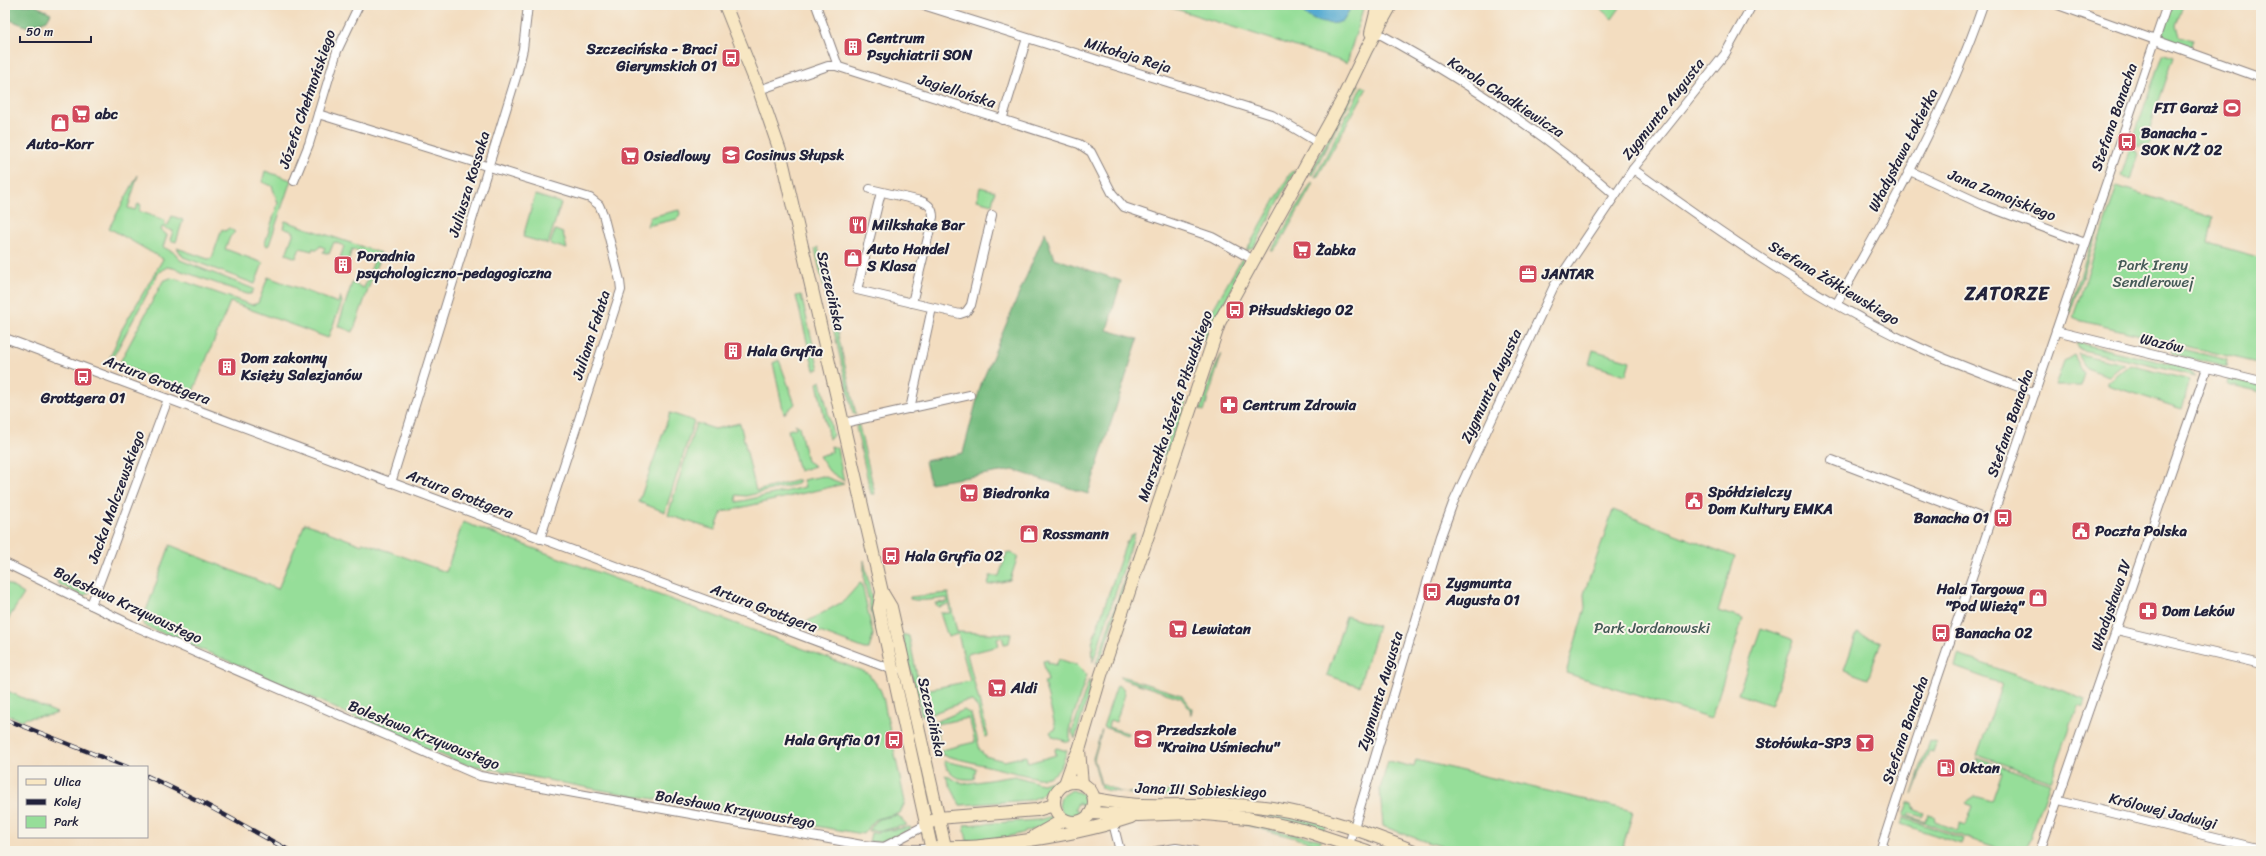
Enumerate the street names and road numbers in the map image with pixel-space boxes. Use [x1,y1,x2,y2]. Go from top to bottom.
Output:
street label: Józefa Chełmońskiego [271,26,343,173]
street label: Mikołaja Reja [1081,29,1175,81]
street label: Karola Chodkiewicza [1442,49,1570,145]
street label: Zygmunta Augusta [1615,52,1712,166]
street label: Stefana Banacha [2083,59,2145,175]
street label: Jagiellońska [914,66,1000,116]
street label: Władysława Łokietka [1861,83,1946,216]
street label: Juliusza Kossaka [440,127,498,241]
street label: Jana Zamojskiego [1943,161,2060,229]
street label: Stefana Żółkiewskiego [1763,233,1905,333]
street label: Szczecińska [809,249,853,334]
street label: Juliana Fałata [564,286,618,384]
street label: Marszałka Józefa Piłsudskiego [1130,306,1220,505]
street label: Zygmunta Augusta [1453,324,1529,448]
street label: Wazów [2138,325,2187,361]
street label: Artura Grottgera [99,347,215,412]
street label: Stefana Banacha [1979,365,2041,481]
street label: Jacka Malczewskiego [79,426,152,568]
street label: Artura Grottgera [402,461,518,526]
street label: Władysława IV [2083,556,2139,654]
street label: Bolesława Krzywoustego [49,559,207,651]
street label: Artura Grottgera [706,575,822,640]
street label: Zygmunta Augusta [1349,628,1411,754]
street label: Stefana Banacha [1874,672,1936,788]
street label: Szczecińska [910,675,954,760]
street label: Bolesława Krzywoustego [344,693,504,777]
street label: Jana III Sobieskiego [1134,775,1268,805]
street label: Bolesława Krzywoustego [653,782,817,836]
street label: Królowej Jadwigi [2106,785,2221,837]

